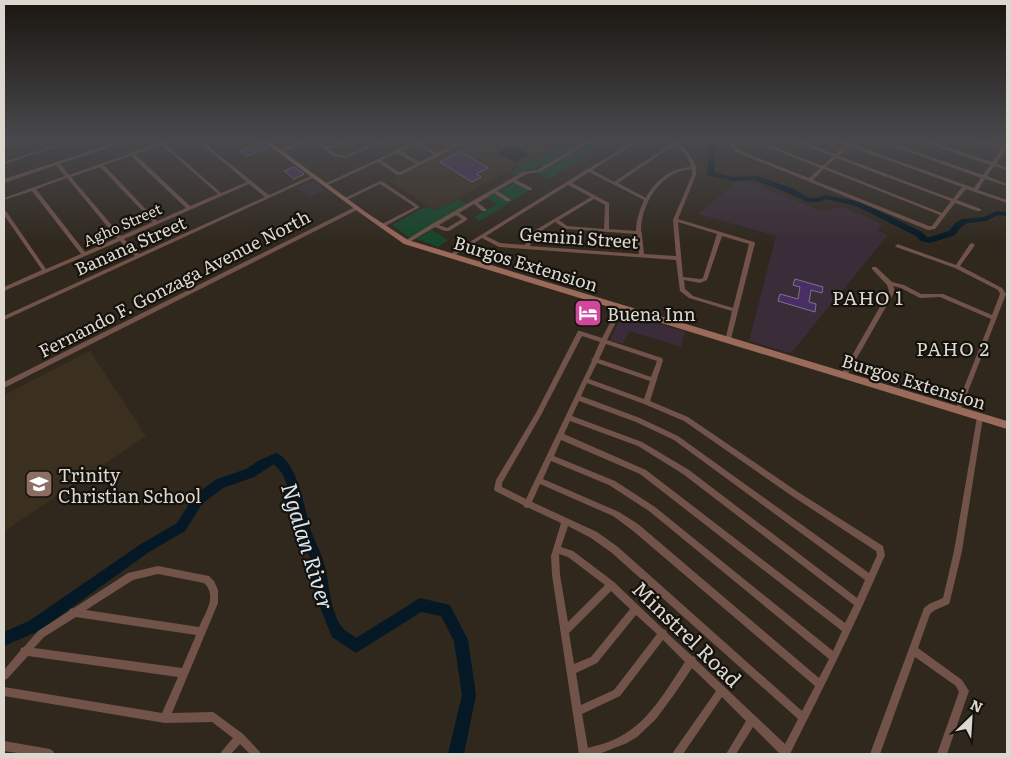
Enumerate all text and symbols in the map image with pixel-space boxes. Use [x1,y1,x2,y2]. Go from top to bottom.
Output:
street label: Agho Street [79,196,165,252]
street label: Fernando F. Gonzaga Avenue North [33,202,315,364]
street label: Banana Street [70,208,191,282]
street label: Gemini Street [519,219,640,255]
street label: Burgos Extension [451,228,602,298]
district label: PAHO 1 [832,283,904,311]
hotel icon: Buena Inn [573,298,603,328]
place label: Buena Inn [607,300,696,327]
district label: PAHO 2 [916,334,990,362]
street label: Burgos Extension [839,346,990,416]
place label: Trinity Christian School [58,461,201,509]
school or university icon: Trinity Christian School [24,469,54,499]
water label: Ngalan River [274,478,344,614]
street label: Minstrel Road [626,573,750,693]
north arrow [946,693,996,743]
text: N [967,694,987,717]

